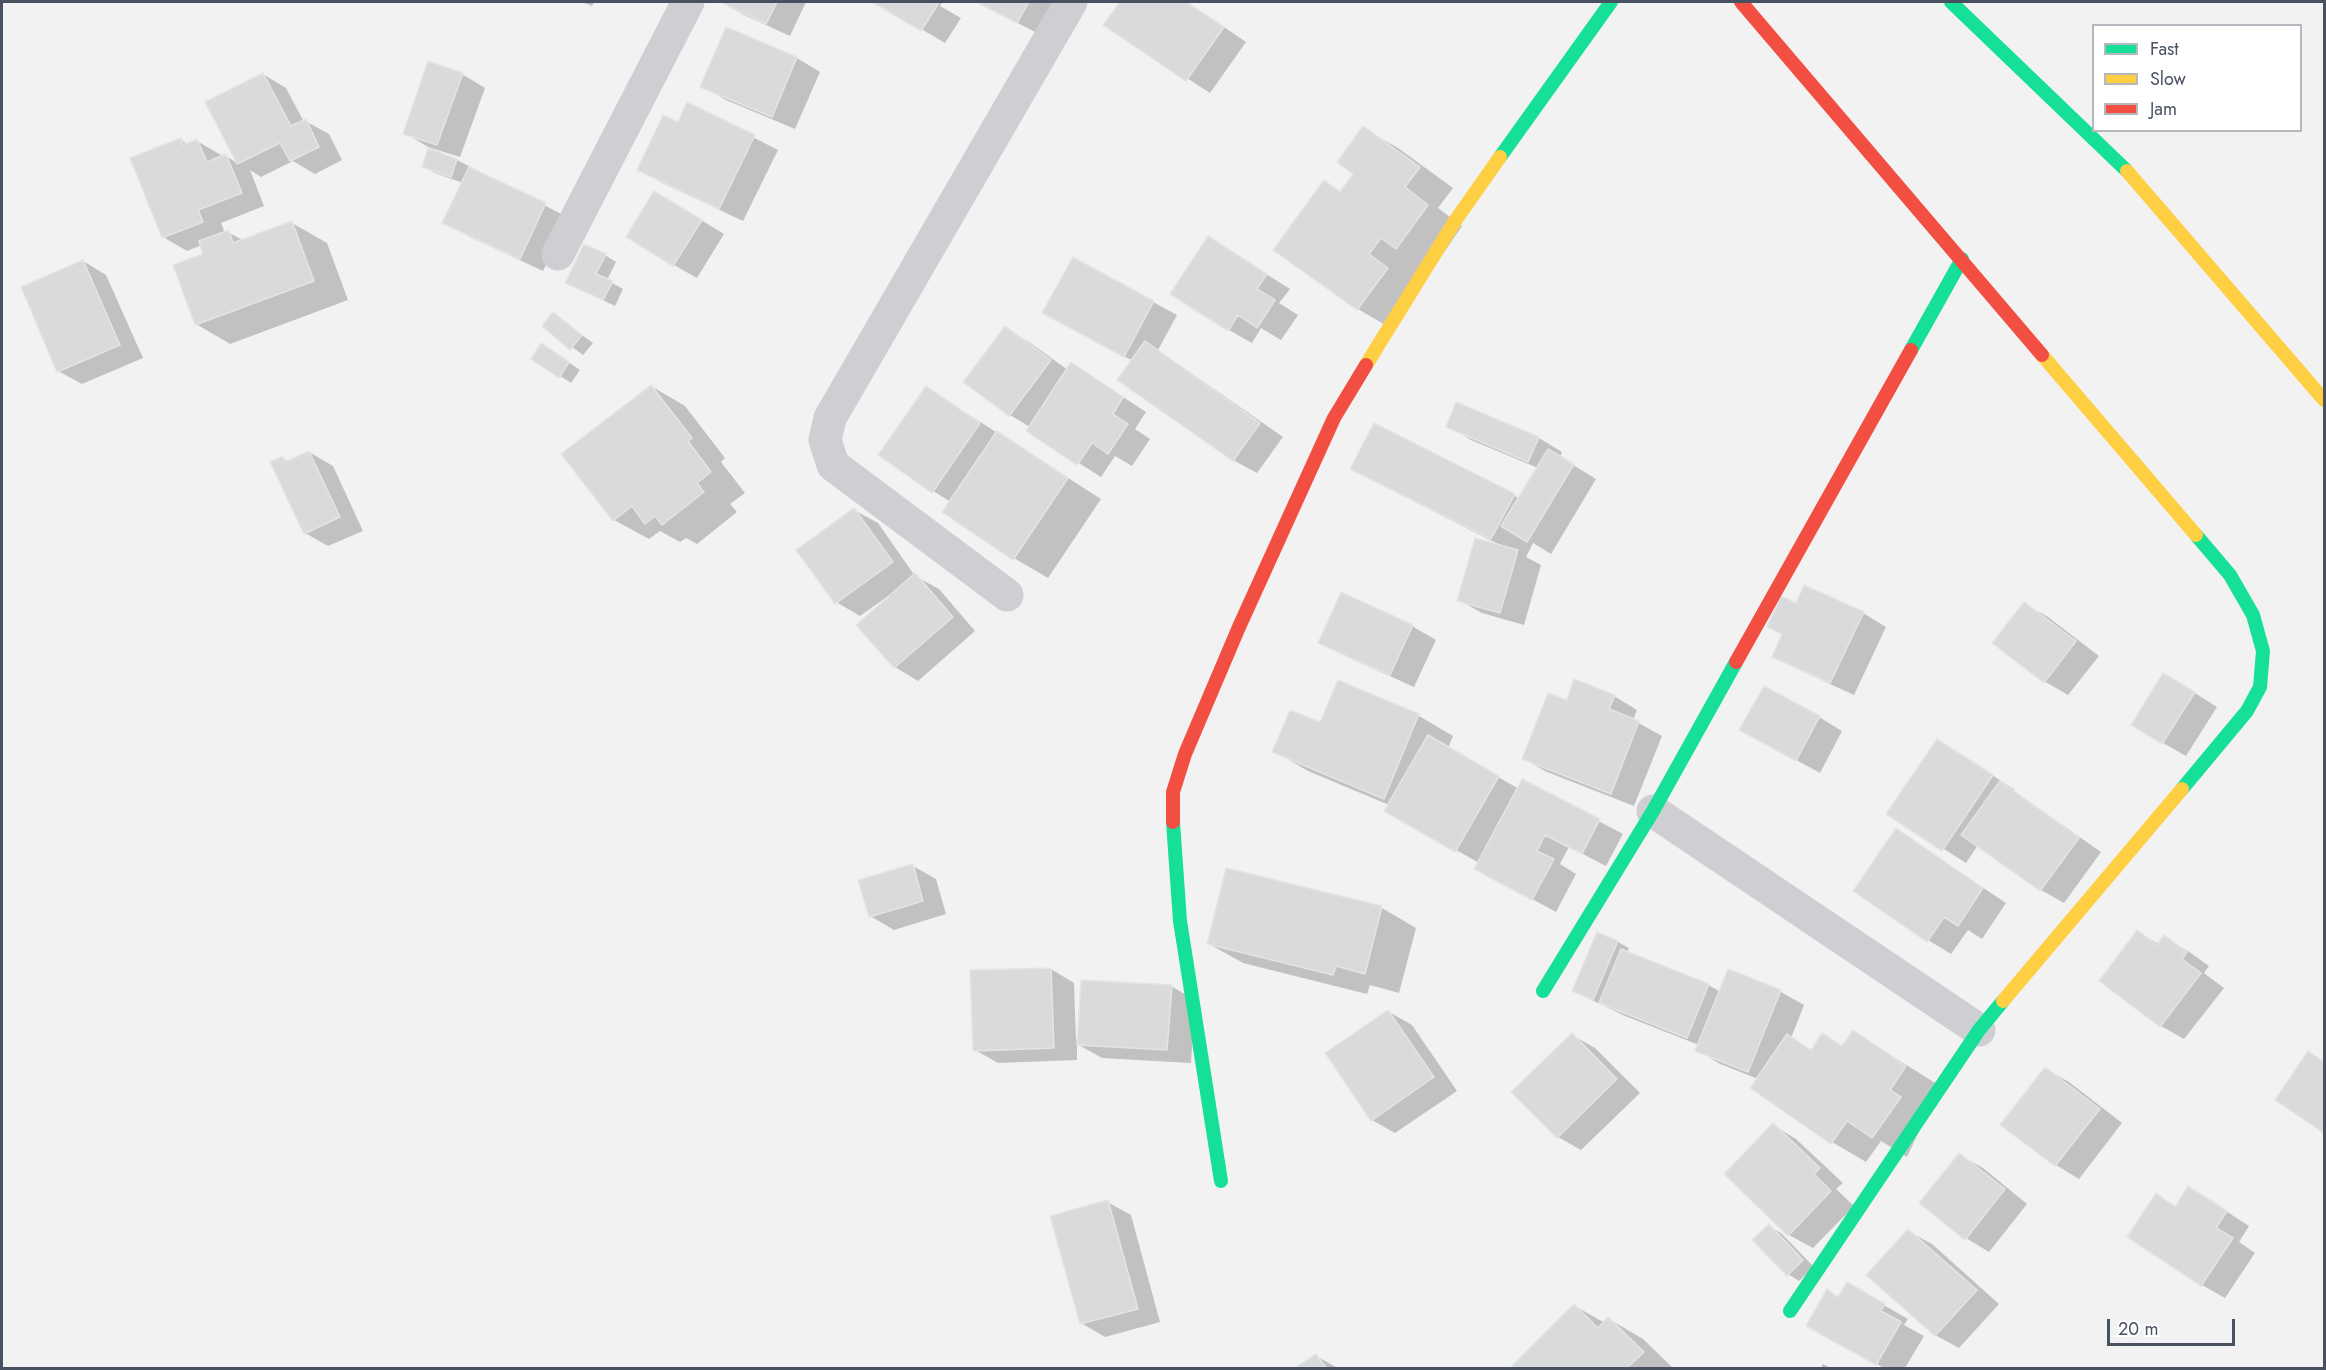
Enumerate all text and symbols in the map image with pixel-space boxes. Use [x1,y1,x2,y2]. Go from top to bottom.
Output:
legend [2092,24,2302,132]
text: Fast [2150,36,2179,62]
text: Slow [2150,66,2186,92]
text: Jam [2150,96,2177,122]
scale bar [2110,1307,2238,1345]
text: 20 m [2118,1316,2158,1342]

